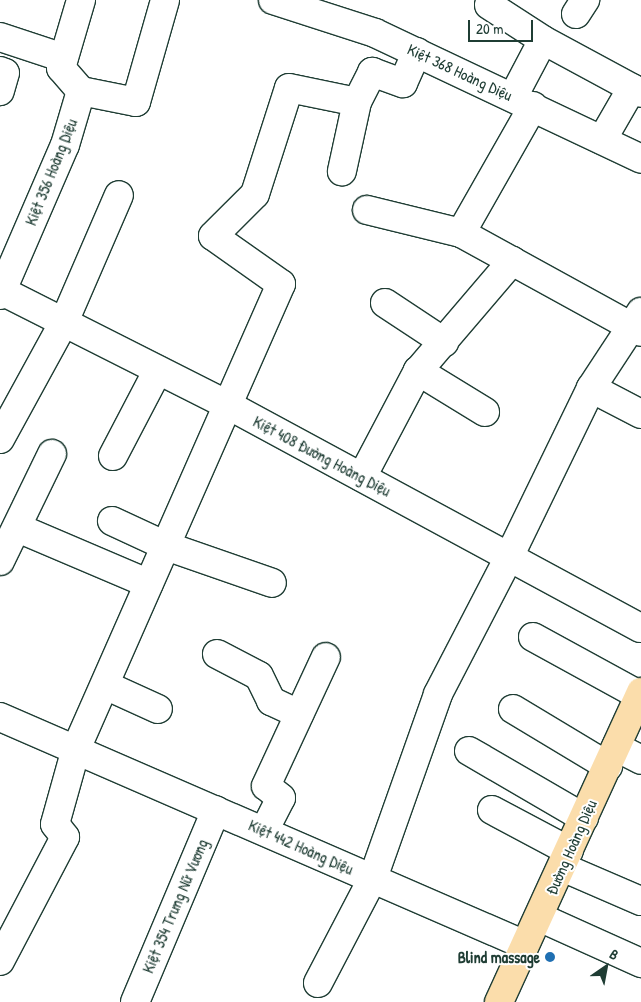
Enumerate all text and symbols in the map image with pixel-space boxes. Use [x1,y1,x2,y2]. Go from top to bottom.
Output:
scale bar [471,10,536,42]
text: 20 m [476,18,503,39]
street label: Kiệt 368 Hoàng Diệu [404,39,516,105]
street label: Kiệt 356 Hoàng Diệu [21,116,81,228]
street label: Kiệt 408 Đường Hoàng Diệu [250,412,394,500]
street label: Đường Hoàng Diệu [542,797,600,897]
street label: Kiệt 442 Hoàng Diệu [246,815,356,879]
street label: Kiệt 354 Trưng Nữ Vương [138,836,212,976]
north arrow [581,942,631,992]
text: B [606,944,623,964]
place label: Blind massage [458,947,540,967]
marker: Blind massage [544,951,556,963]

